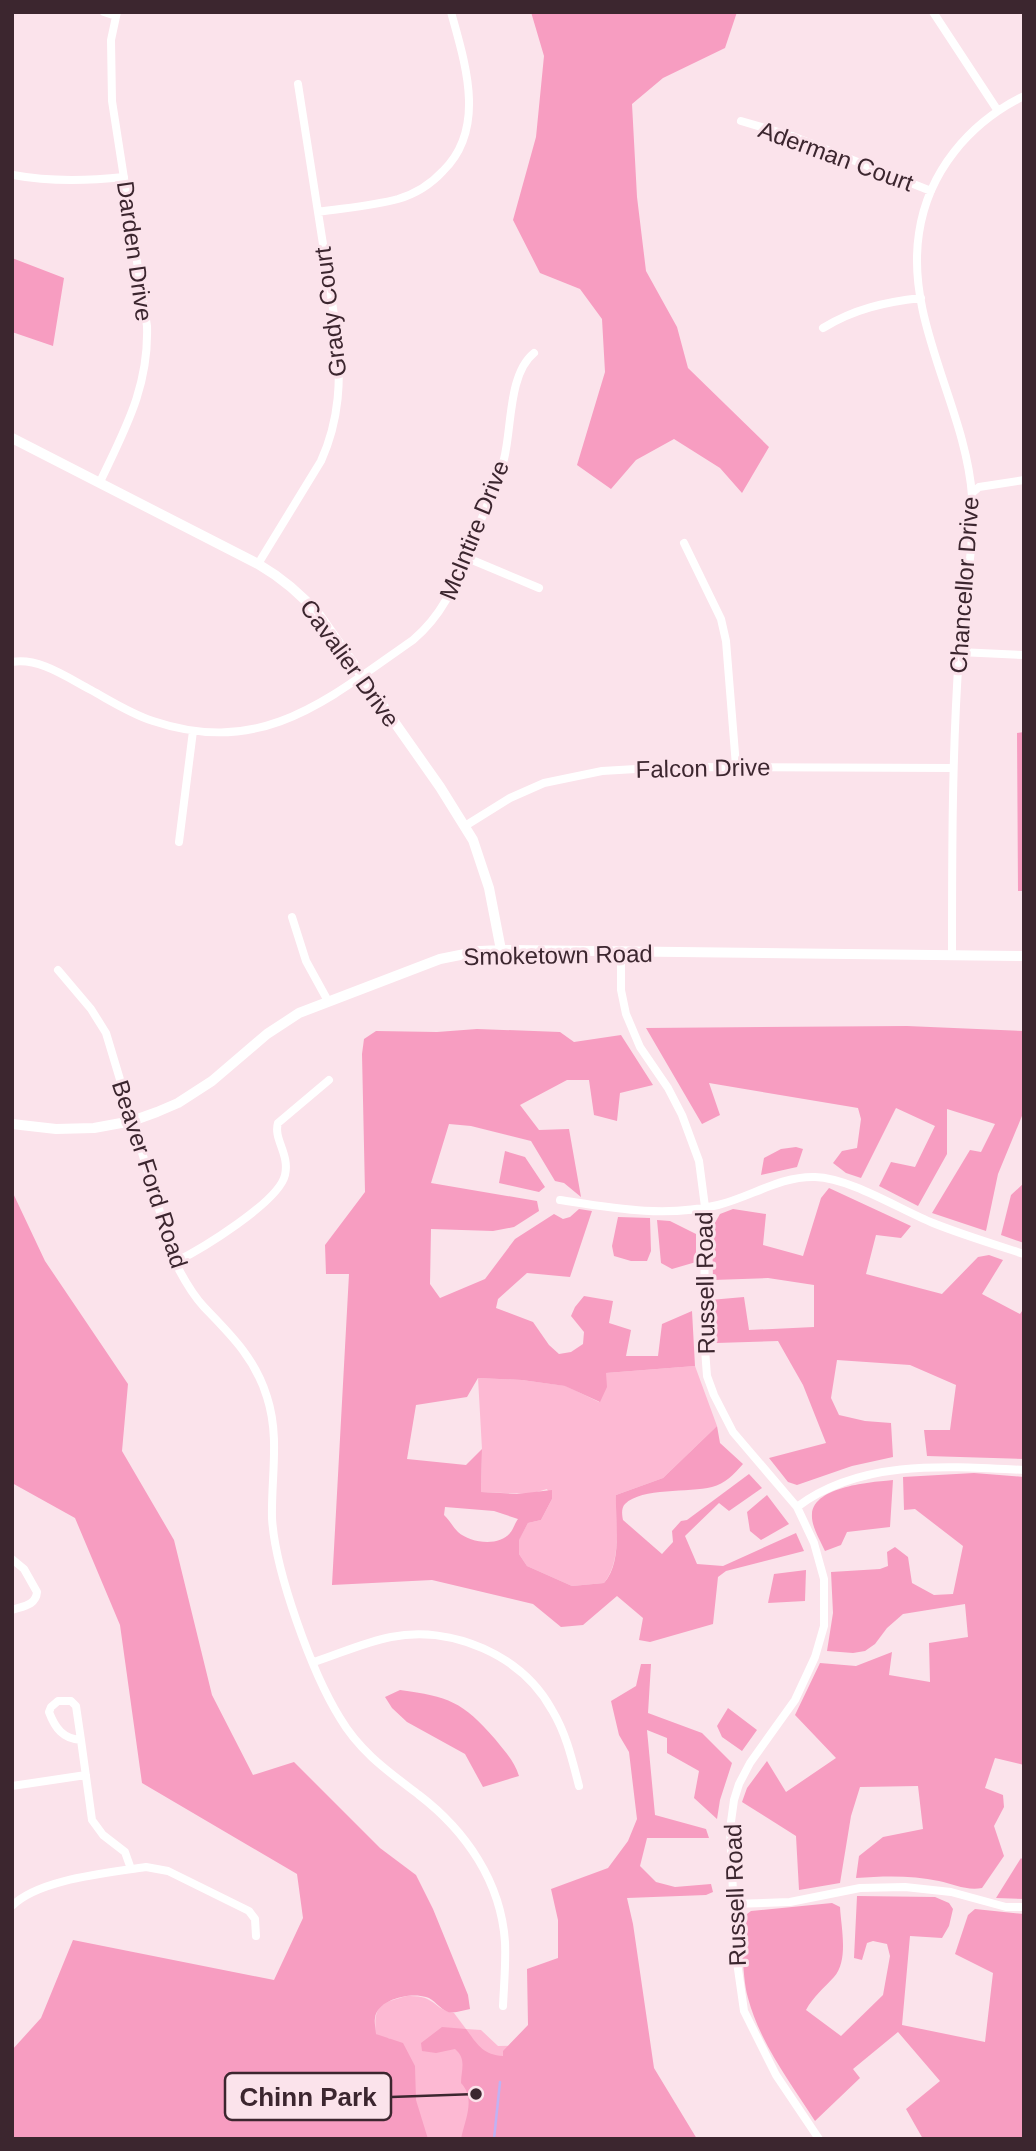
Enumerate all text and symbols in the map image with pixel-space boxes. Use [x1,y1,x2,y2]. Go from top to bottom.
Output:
street label: Aderman Court [755,115,917,197]
street label: Darden Drive [112,179,158,323]
street label: Grady Court [309,245,351,379]
street label: McIntire Drive [434,456,514,604]
street label: Chancellor Drive [944,496,984,674]
street label: Cavalier Drive [295,594,405,732]
street label: Falcon Drive [635,753,771,783]
street label: Smoketown Road [463,940,653,970]
street label: Beaver Ford Road [107,1077,193,1271]
street label: Russell Road [690,1211,720,1355]
street label: Russell Road [719,1823,751,1967]
callout: Chinn Park [225,2073,391,2120]
text: Chinn Park [239,2082,377,2112]

